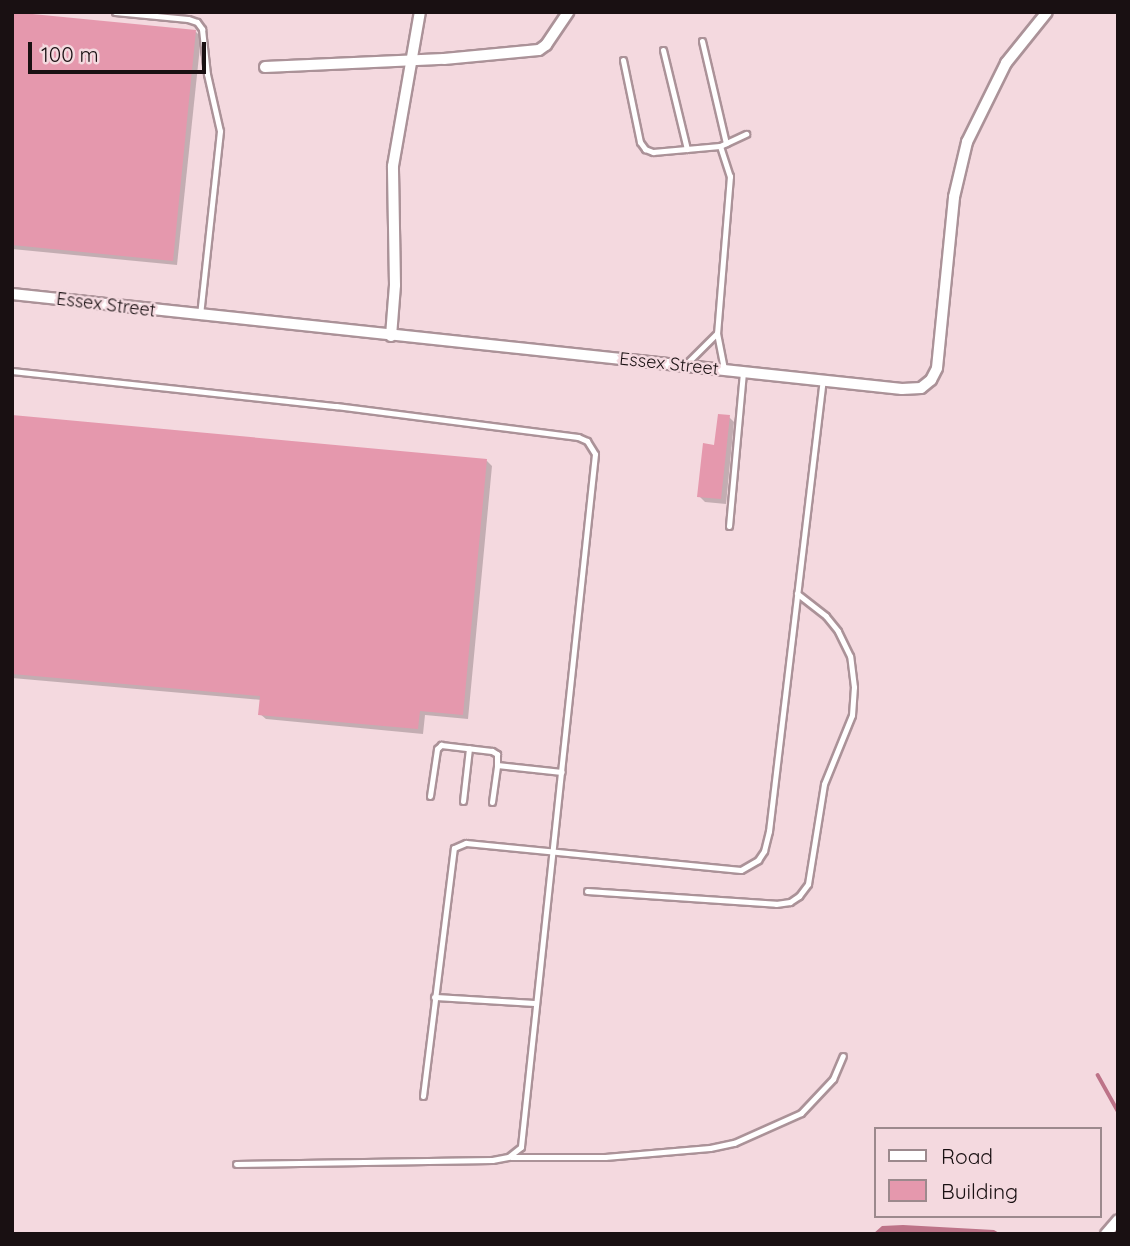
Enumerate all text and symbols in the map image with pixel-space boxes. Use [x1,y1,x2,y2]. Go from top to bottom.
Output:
scale bar [32,28,210,72]
text: 100 m [41,41,99,67]
street label: Essex Street [55,288,157,322]
street label: Essex Street [618,348,720,380]
legend [874,1127,1102,1218]
text: Road [941,1143,993,1169]
text: Building [941,1178,1018,1204]

